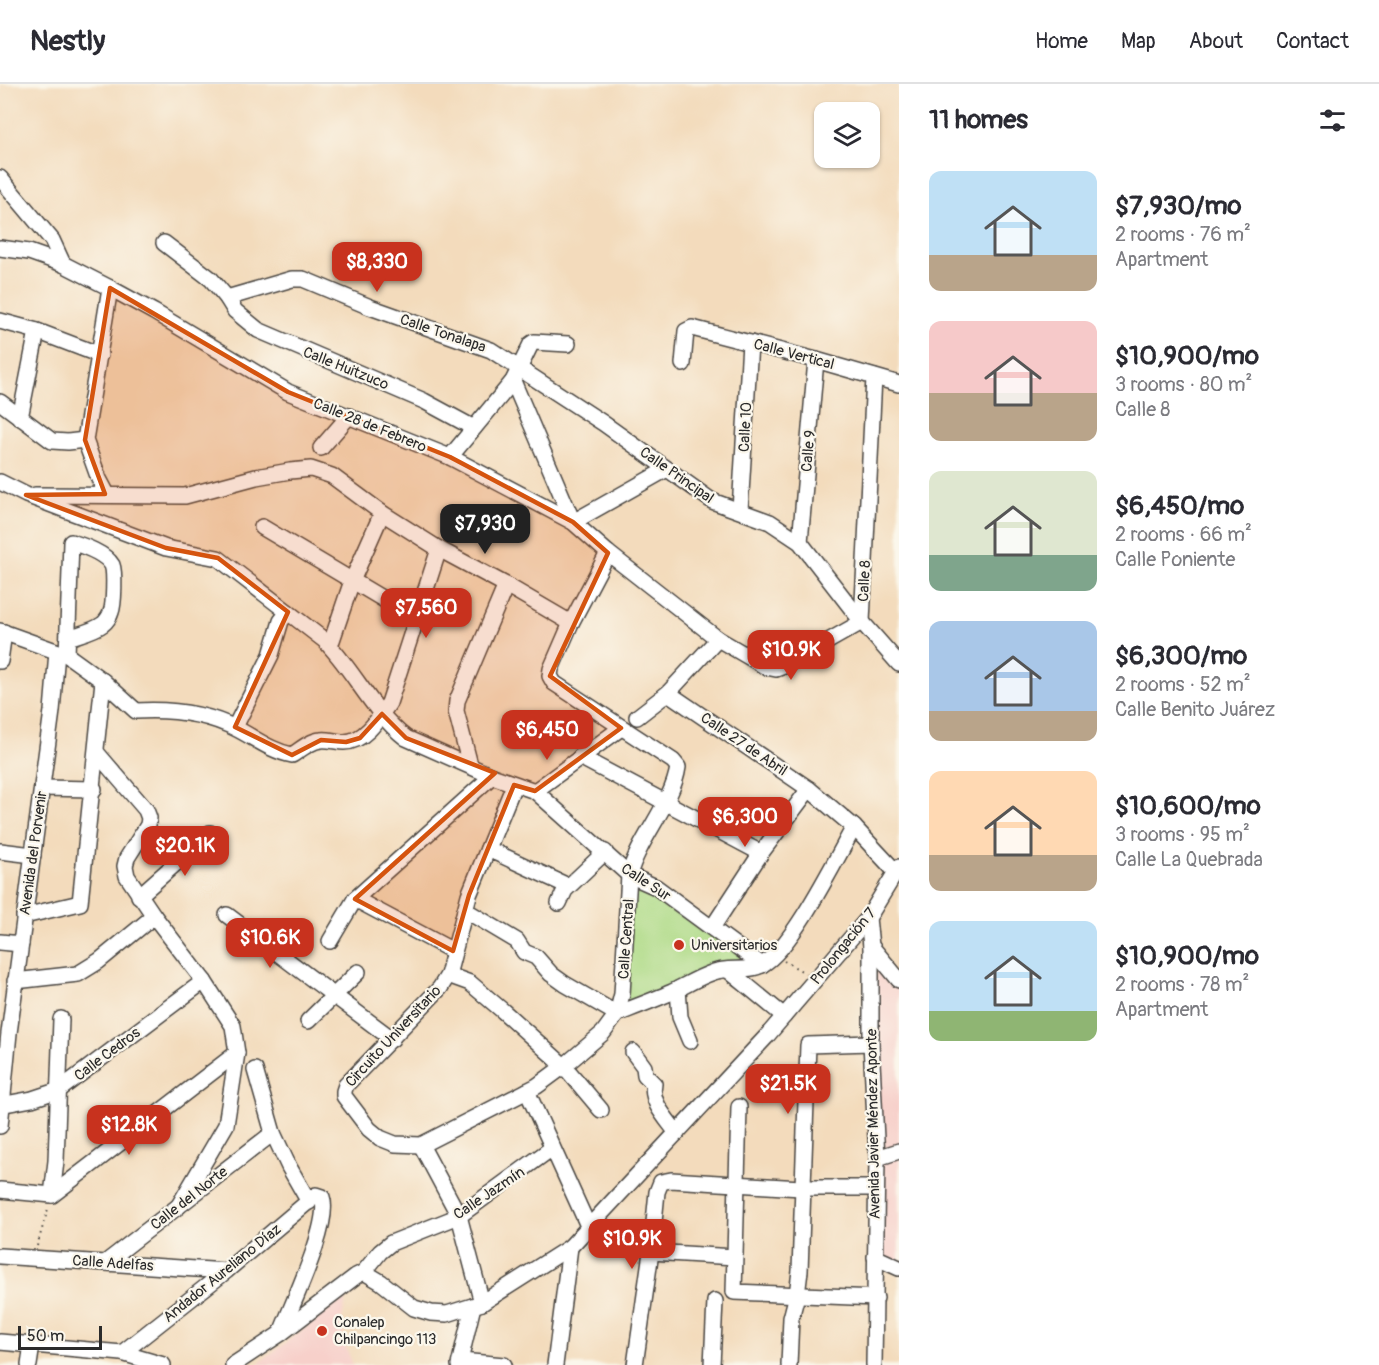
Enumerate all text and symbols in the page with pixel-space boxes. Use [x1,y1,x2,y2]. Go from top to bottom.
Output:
text: Nestly [30,24,105,59]
text: Home [1035,28,1088,55]
text: Map [1121,28,1156,55]
text: About [1189,28,1243,55]
text: Contact [1276,28,1349,55]
map controls [814,102,880,168]
button: layers [814,102,880,168]
text: 11 homes [929,104,1028,136]
icon: filters [1316,104,1349,137]
text: $7,930/mo [1115,190,1242,222]
icon: home [977,195,1049,267]
text: 2 rooms · 76 m² [1115,222,1251,247]
pin: $8,330 [328,242,426,293]
text: Apartment [1115,247,1208,272]
text: $8,330 [346,249,408,274]
street label: Calle Tonalapa [397,310,488,357]
street label: Calle Vertical [751,335,836,374]
text: $10,900/mo [1115,340,1259,372]
street label: Calle Huitzuco [300,343,391,394]
icon: home [977,345,1049,417]
text: 3 rooms · 80 m² [1115,372,1252,397]
street label: Calle 28 de Febrero [310,394,429,457]
text: Calle 8 [1115,397,1170,422]
street label: Calle 10 [735,401,756,453]
street label: Calle 9 [797,429,820,473]
street label: Calle Principal [636,443,718,508]
text: $6,450/mo [1115,490,1244,522]
icon: home [977,495,1049,567]
pin: $7,930 [436,504,534,555]
text: $7,930 [454,511,516,536]
text: 2 rooms · 66 m² [1115,522,1252,547]
text: Calle Poniente [1115,547,1235,572]
street label: Calle 8 [854,559,875,602]
pin: $7,560 [377,588,475,639]
text: $7,560 [395,595,457,620]
pin: $10.9K [742,630,840,681]
text: $10.9K [761,637,821,662]
text: $6,300/mo [1115,640,1247,672]
icon: home [977,645,1049,717]
text: 2 rooms · 52 m² [1115,672,1251,697]
text: Calle Benito Juárez [1115,697,1275,722]
street label: Calle 27 de Abril [697,708,791,780]
pin: $6,450 [498,710,596,761]
text: $6,450 [515,717,579,742]
street label: Avenida del Porvenir [15,789,52,916]
text: $10,600/mo [1115,790,1261,822]
icon: home [977,795,1049,867]
pin: $6,300 [696,797,794,848]
text: $6,300 [712,804,778,829]
text: 3 rooms · 95 m² [1115,822,1250,847]
pin: $20.1K [136,826,234,877]
text: $20.1K [155,833,215,858]
text: Calle La Quebrada [1115,847,1263,872]
street label: Calle Sur [617,859,675,906]
street label: Calle Central [614,898,639,980]
street label: Prolongación 7 [807,904,880,989]
pin: $10.6K [221,918,319,969]
text: $10.6K [240,925,300,950]
place label: Universitarios [691,936,778,955]
marker: Universitarios [672,938,686,952]
text: $10,900/mo [1115,940,1259,972]
icon: home [977,945,1049,1017]
text: 2 rooms · 78 m² [1115,972,1249,997]
street label: Circuito Universitario [341,982,445,1091]
text: Apartment [1115,997,1208,1022]
street label: Calle Cedros [70,1023,144,1085]
street label: Avenida Javier Méndez Aponte [862,1028,885,1220]
pin: $21.5K [739,1064,837,1115]
text: $21.5K [759,1071,817,1096]
pin: $12.8K [80,1105,178,1156]
text: $12.8K [101,1112,157,1137]
street label: Calle del Norte [147,1162,232,1234]
street label: Calle Jazmín [450,1163,529,1224]
pin: $10.9K [583,1219,681,1270]
street label: Andador Aureliano Díaz [159,1220,285,1327]
text: $10.9K [602,1226,662,1251]
street label: Calle Adelfas [72,1251,155,1276]
place label: Conalep Chilpancingo 113 [334,1313,436,1349]
scale bar [18,1323,102,1350]
marker: Conalep Chilpancingo 113 [315,1324,329,1338]
text: 50 m [27,1326,64,1346]

